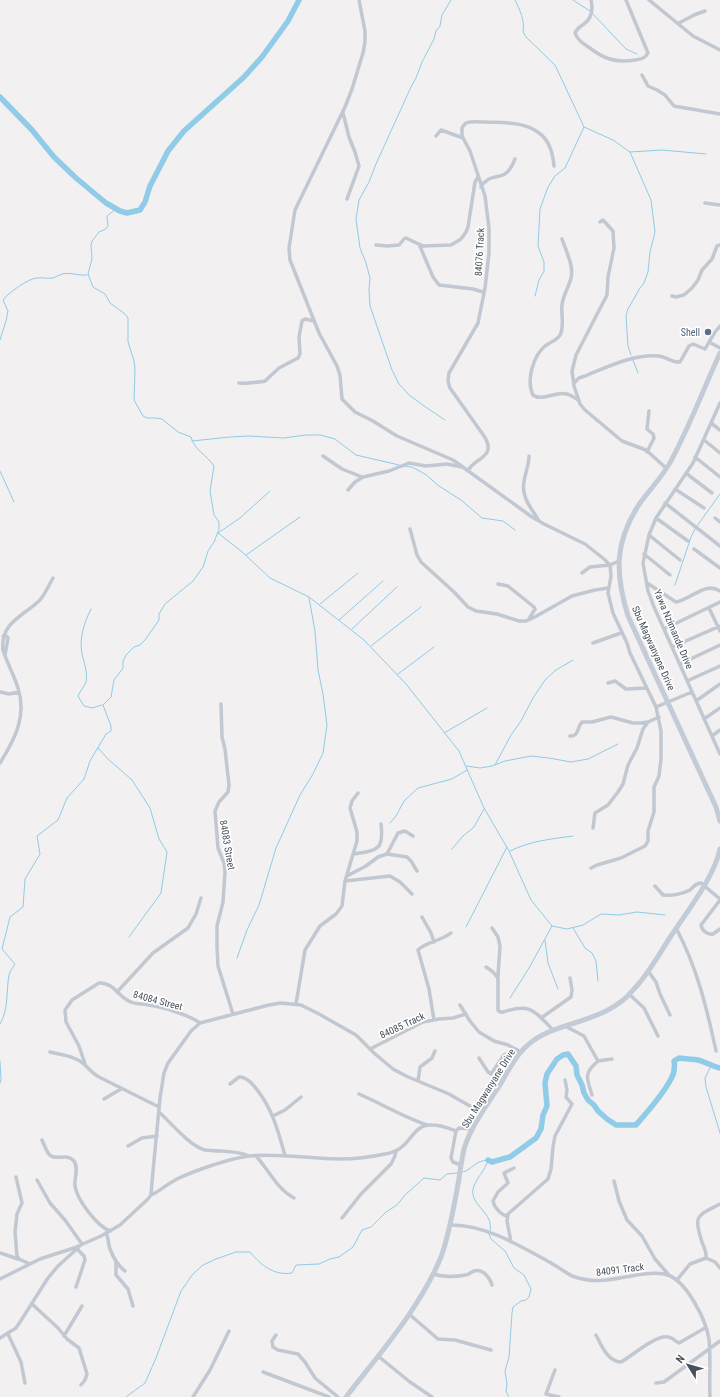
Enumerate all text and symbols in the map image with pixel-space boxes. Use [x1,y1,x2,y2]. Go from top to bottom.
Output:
street label: 84076 Track [473,227,486,276]
place label: Shell [681,327,700,338]
marker: Shell [703,327,713,337]
street label: Yawa Nzimande Drive [652,588,695,671]
street label: Sbu Magwanyane Drive [630,604,677,692]
street label: 84083 Street [218,819,237,871]
street label: 84084 Street [132,989,184,1012]
street label: 84085 Track [378,1010,427,1041]
street label: Sbu Magwanyane Drive [460,1046,517,1130]
street label: 84091 Track [595,1261,645,1278]
north arrow [668,1345,708,1385]
text: N [673,1352,688,1366]

